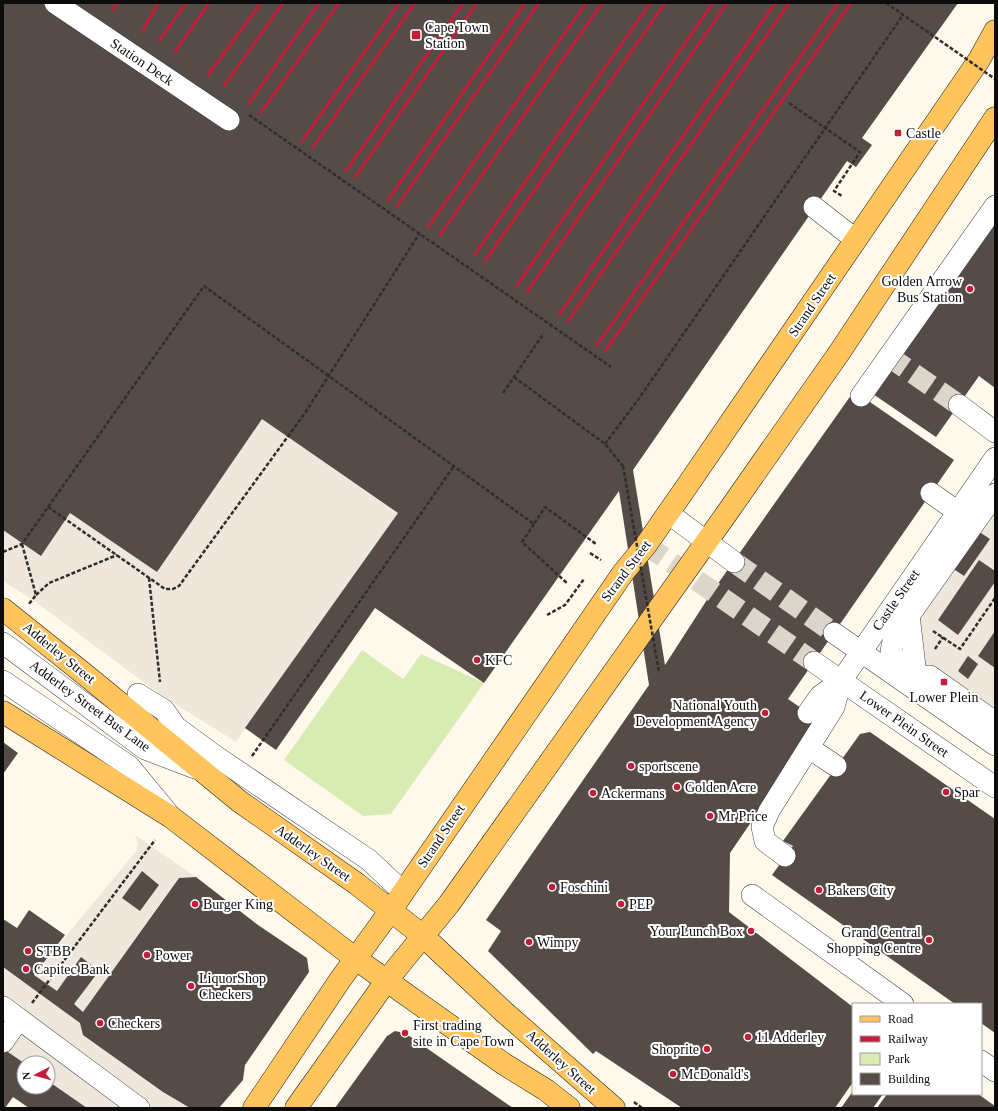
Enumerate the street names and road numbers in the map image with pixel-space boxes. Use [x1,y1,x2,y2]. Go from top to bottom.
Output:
street label: Station Deck [108,35,176,89]
street label: Strand Street [785,271,839,339]
street label: Strand Street [598,537,654,605]
street label: Castle Street [869,566,923,633]
street label: Adderley Street [20,619,98,687]
street label: Adderley Street Bus Lane [27,657,153,755]
street label: Lower Plein Street [857,688,951,760]
street label: Strand Street [414,802,468,870]
street label: Adderley Street [273,822,354,885]
street label: Adderley Street [523,1027,599,1097]

